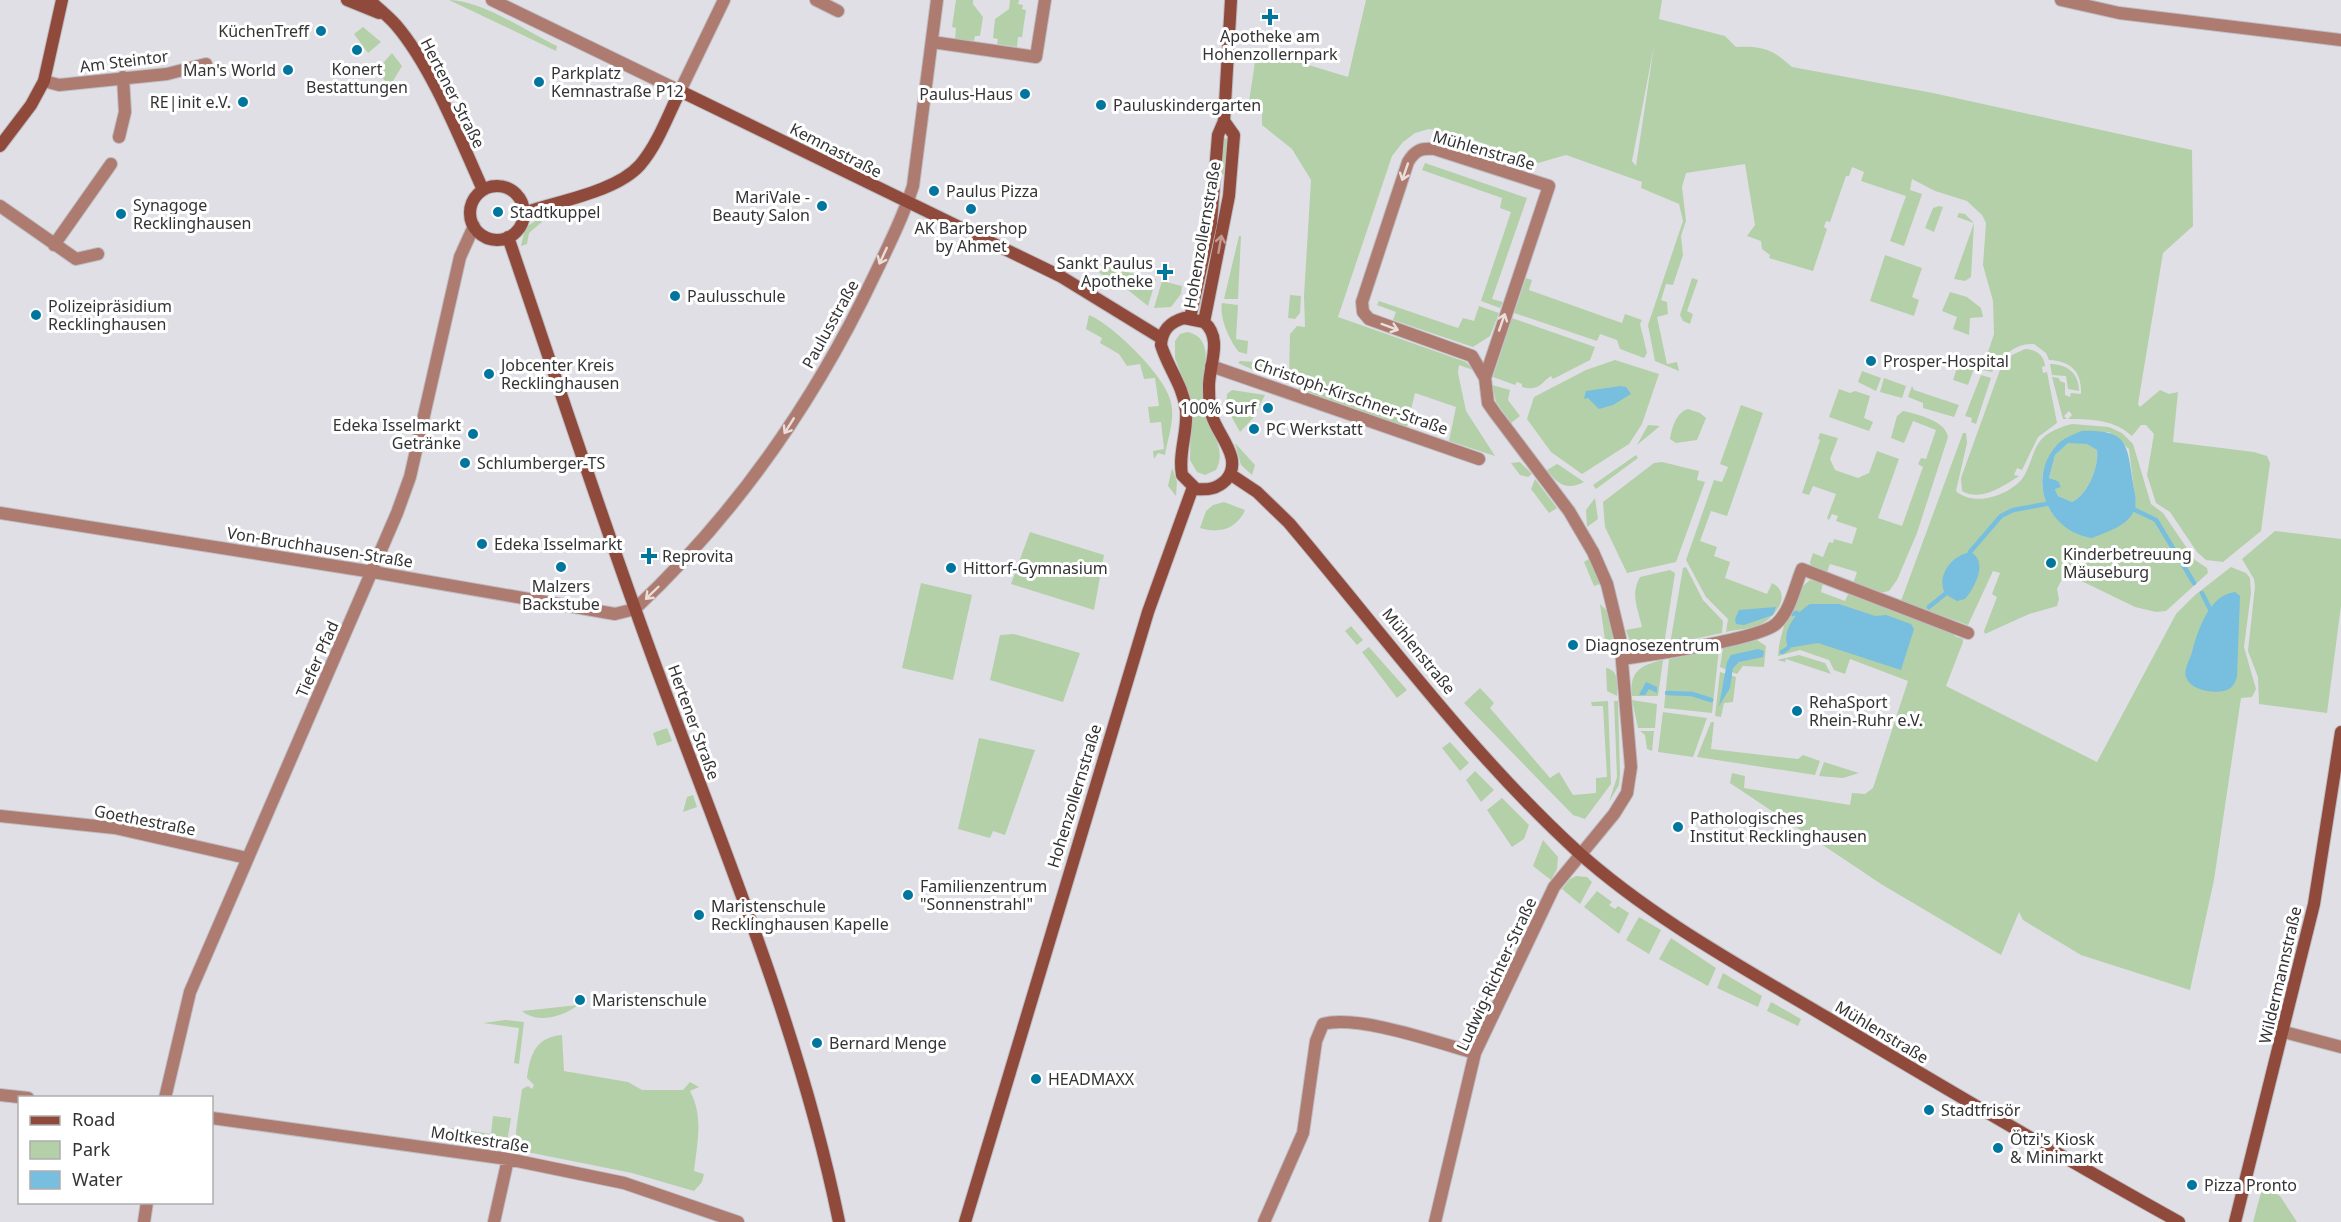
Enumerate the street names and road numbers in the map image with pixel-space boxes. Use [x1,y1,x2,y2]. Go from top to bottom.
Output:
street label: Hertener Straße [416,34,490,152]
street label: Am Steintor [78,45,170,77]
street label: Kemnastraße [786,117,886,183]
street label: Mühlenstraße [1430,125,1538,175]
street label: Hohenzollernstraße [1178,160,1226,310]
street label: Paulusstraße [797,276,863,372]
street label: Christoph-Kirschner-Straße [1251,352,1451,440]
street label: Von-Bruchhausen-Straße [225,521,415,573]
street label: Mühlenstraße [1377,603,1461,699]
street label: Tiefer Pfad [290,617,344,701]
street label: Hertener Straße [663,661,725,783]
street label: Hohenzollernstraße [1042,721,1106,871]
street label: Goethestraße [92,799,198,841]
street label: Ludwig-Richter-Straße [1451,894,1541,1054]
street label: Wildermannstraße [2254,904,2306,1046]
street label: Mühlenstraße [1831,995,1933,1069]
street label: Moltkestraße [429,1120,531,1158]

